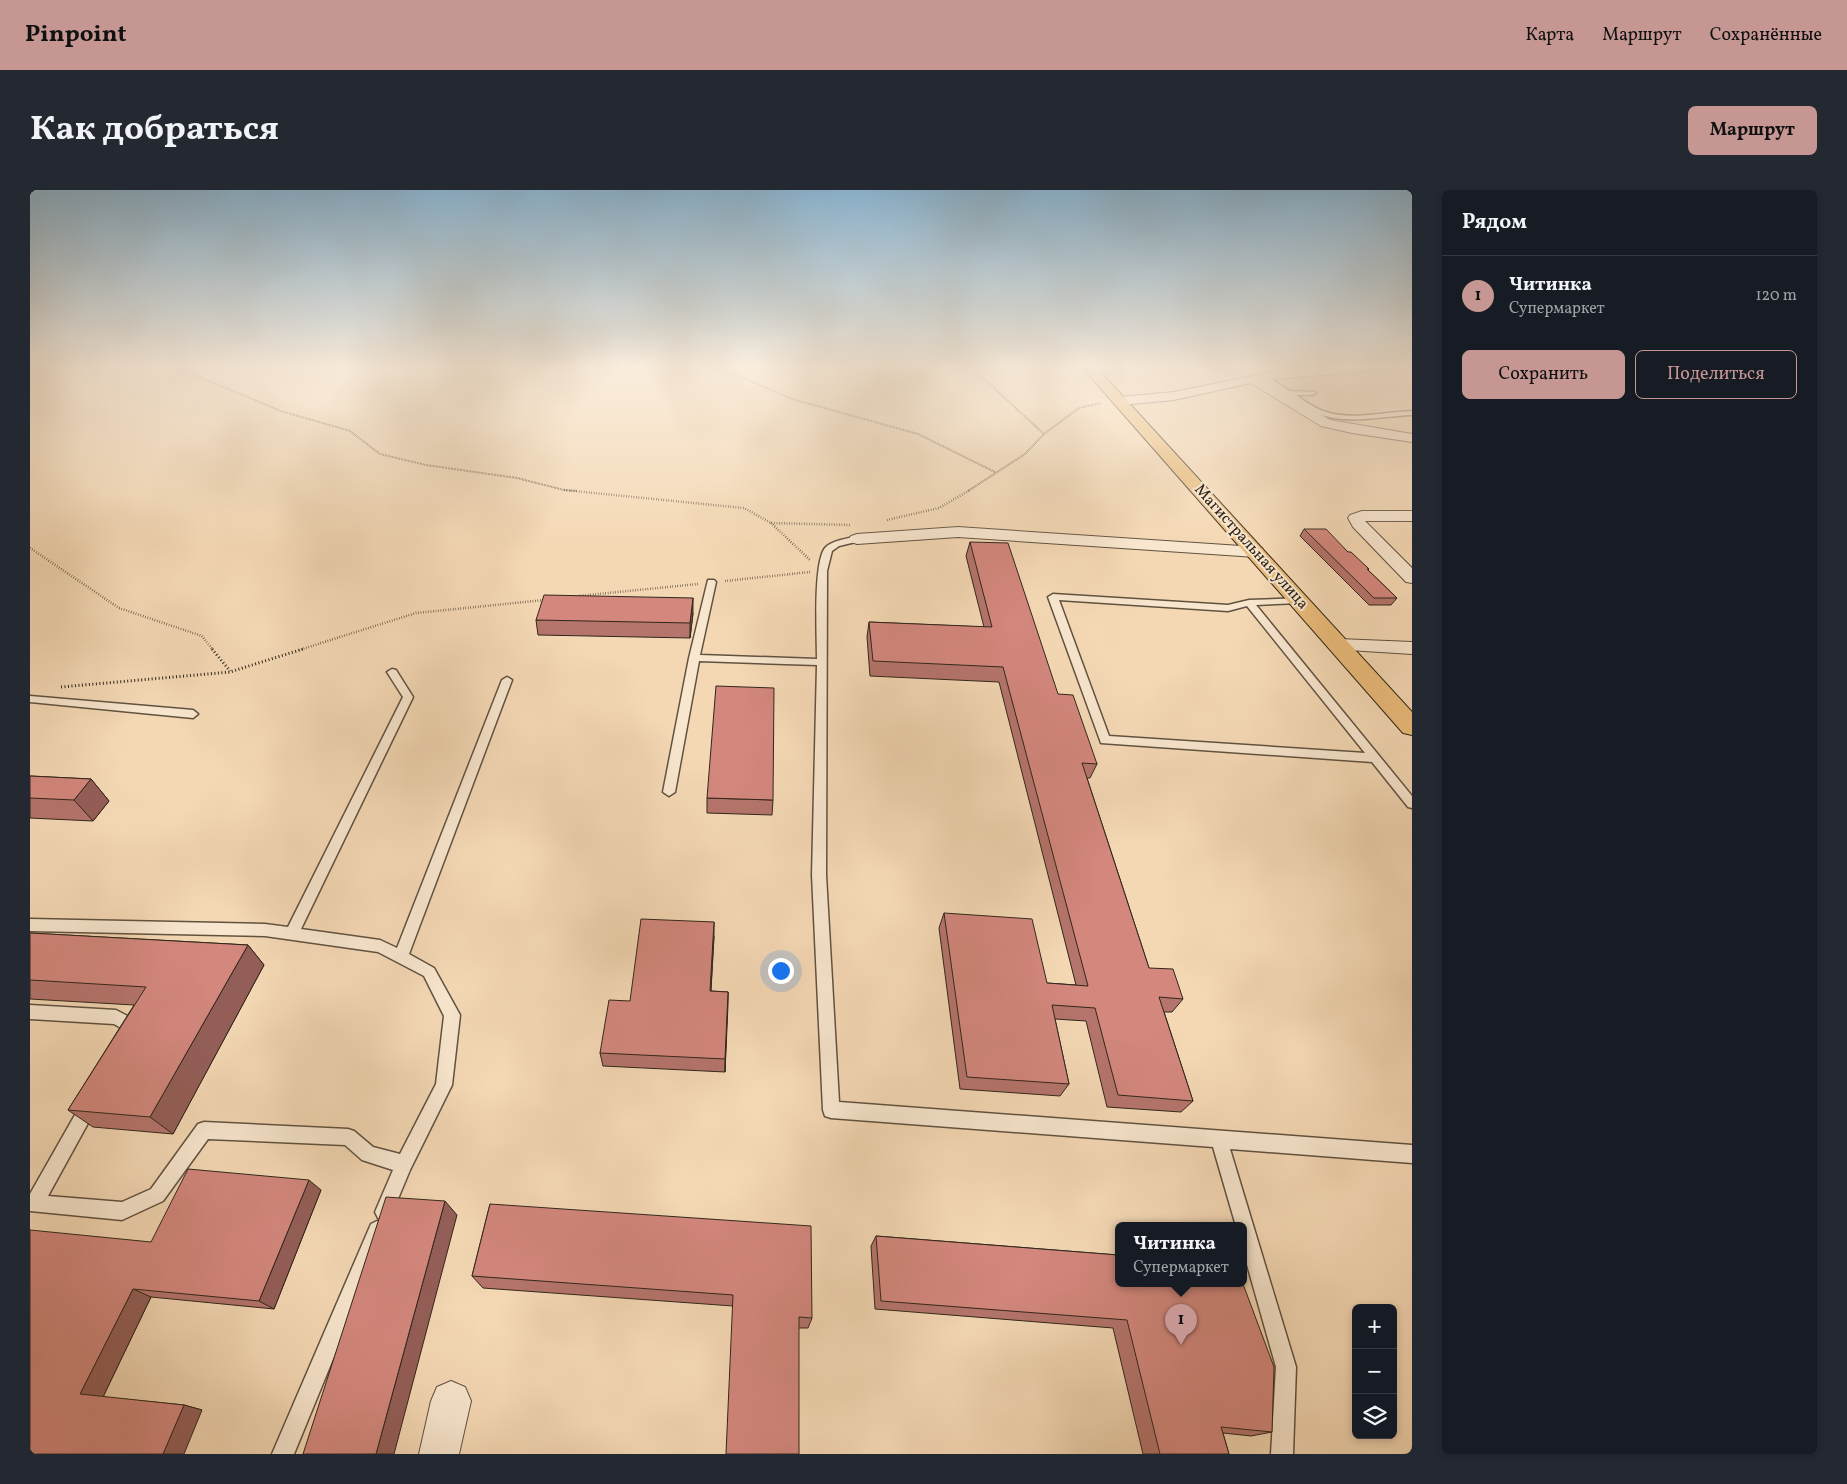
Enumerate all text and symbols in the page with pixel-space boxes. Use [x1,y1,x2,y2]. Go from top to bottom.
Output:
text: Pinpoint [25,18,127,52]
text: Карта [1525,23,1574,48]
text: Маршрут [1602,23,1682,48]
text: Сохранённые [1710,23,1822,48]
text: Как добраться [30,106,279,154]
button: Маршрут [1688,106,1817,155]
text: Рядом [1462,208,1527,237]
text: Читинка [1509,272,1592,298]
text: 1 [1475,285,1481,307]
text: 120 m [1755,285,1797,307]
text: Супермаркет [1509,298,1605,320]
button: Сохранить [1462,350,1625,399]
button: Поделиться [1635,350,1797,399]
street label: Магистральная улица [1189,480,1313,615]
your location [768,958,794,984]
popup [1115,1222,1247,1287]
text: Читинка [1133,1231,1216,1257]
text: Супермаркет [1133,1257,1229,1279]
pin: 1 [1165,1304,1197,1345]
map controls [1352,1304,1397,1439]
button: + [1352,1304,1397,1349]
button: − [1352,1349,1397,1394]
button: layers [1352,1394,1397,1439]

